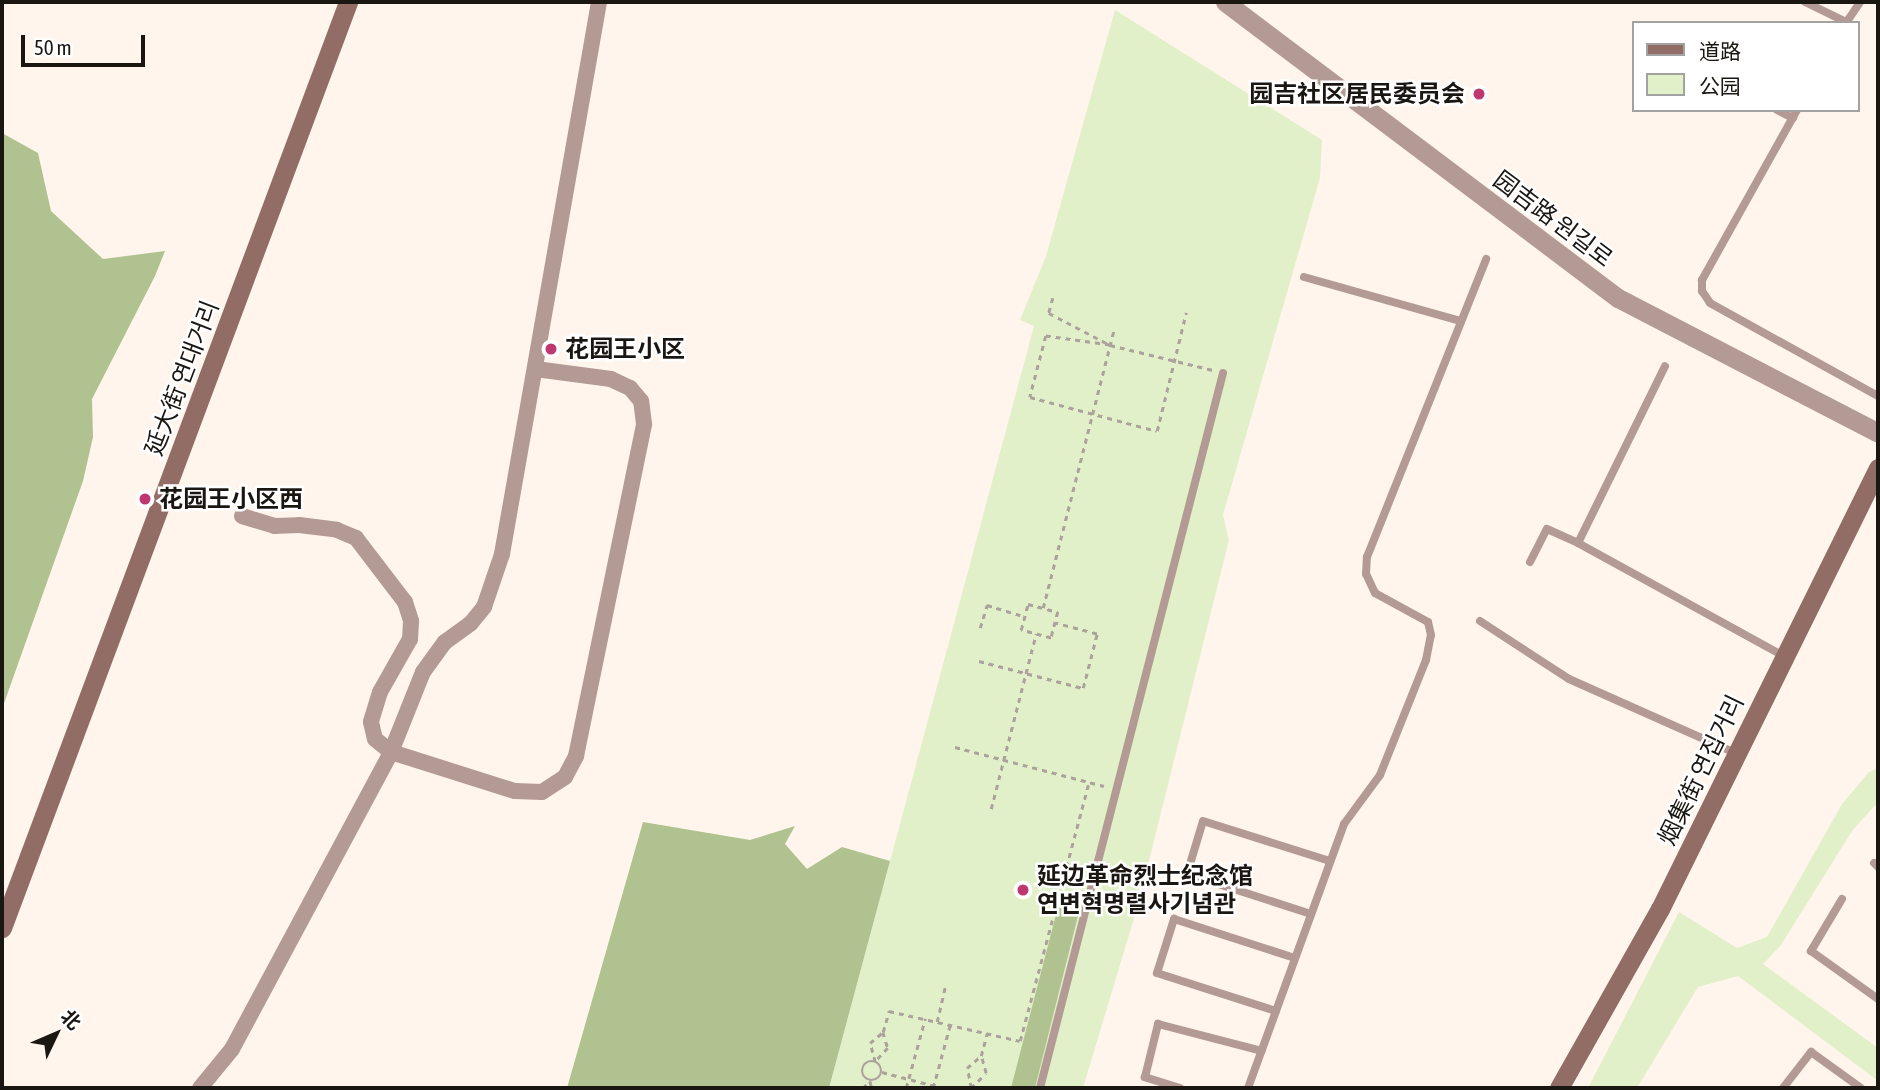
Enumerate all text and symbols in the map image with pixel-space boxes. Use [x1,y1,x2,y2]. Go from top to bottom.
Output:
scale bar [24,21,149,65]
legend [1632,21,1859,112]
text: 50 m [34,35,72,59]
text: 道路 [1699,39,1741,63]
text: 公园 [1699,74,1741,98]
place label: 园吉社区居民委员会 [1249,80,1465,108]
marker: 园吉社区居民委员会 [1471,86,1487,102]
street label: 园吉路 원길로 [1488,165,1618,273]
street label: 延大街 연대거리 [139,296,225,460]
place label: 花园王小区 [565,335,685,363]
marker: 花园王小区 [543,341,559,357]
place label: 花园王小区西 [159,485,303,513]
marker: 花园王小区西 [137,491,153,507]
street label: 烟集街 연집거리 [1652,690,1750,850]
place label: 延边革命烈士纪念馆 연변혁명렬사기념관 [1037,862,1253,918]
marker: 延边革命烈士纪念馆 연변혁명렬사기념관 [1015,882,1031,898]
north arrow [21,999,91,1069]
text: 北 [57,1005,86,1034]

